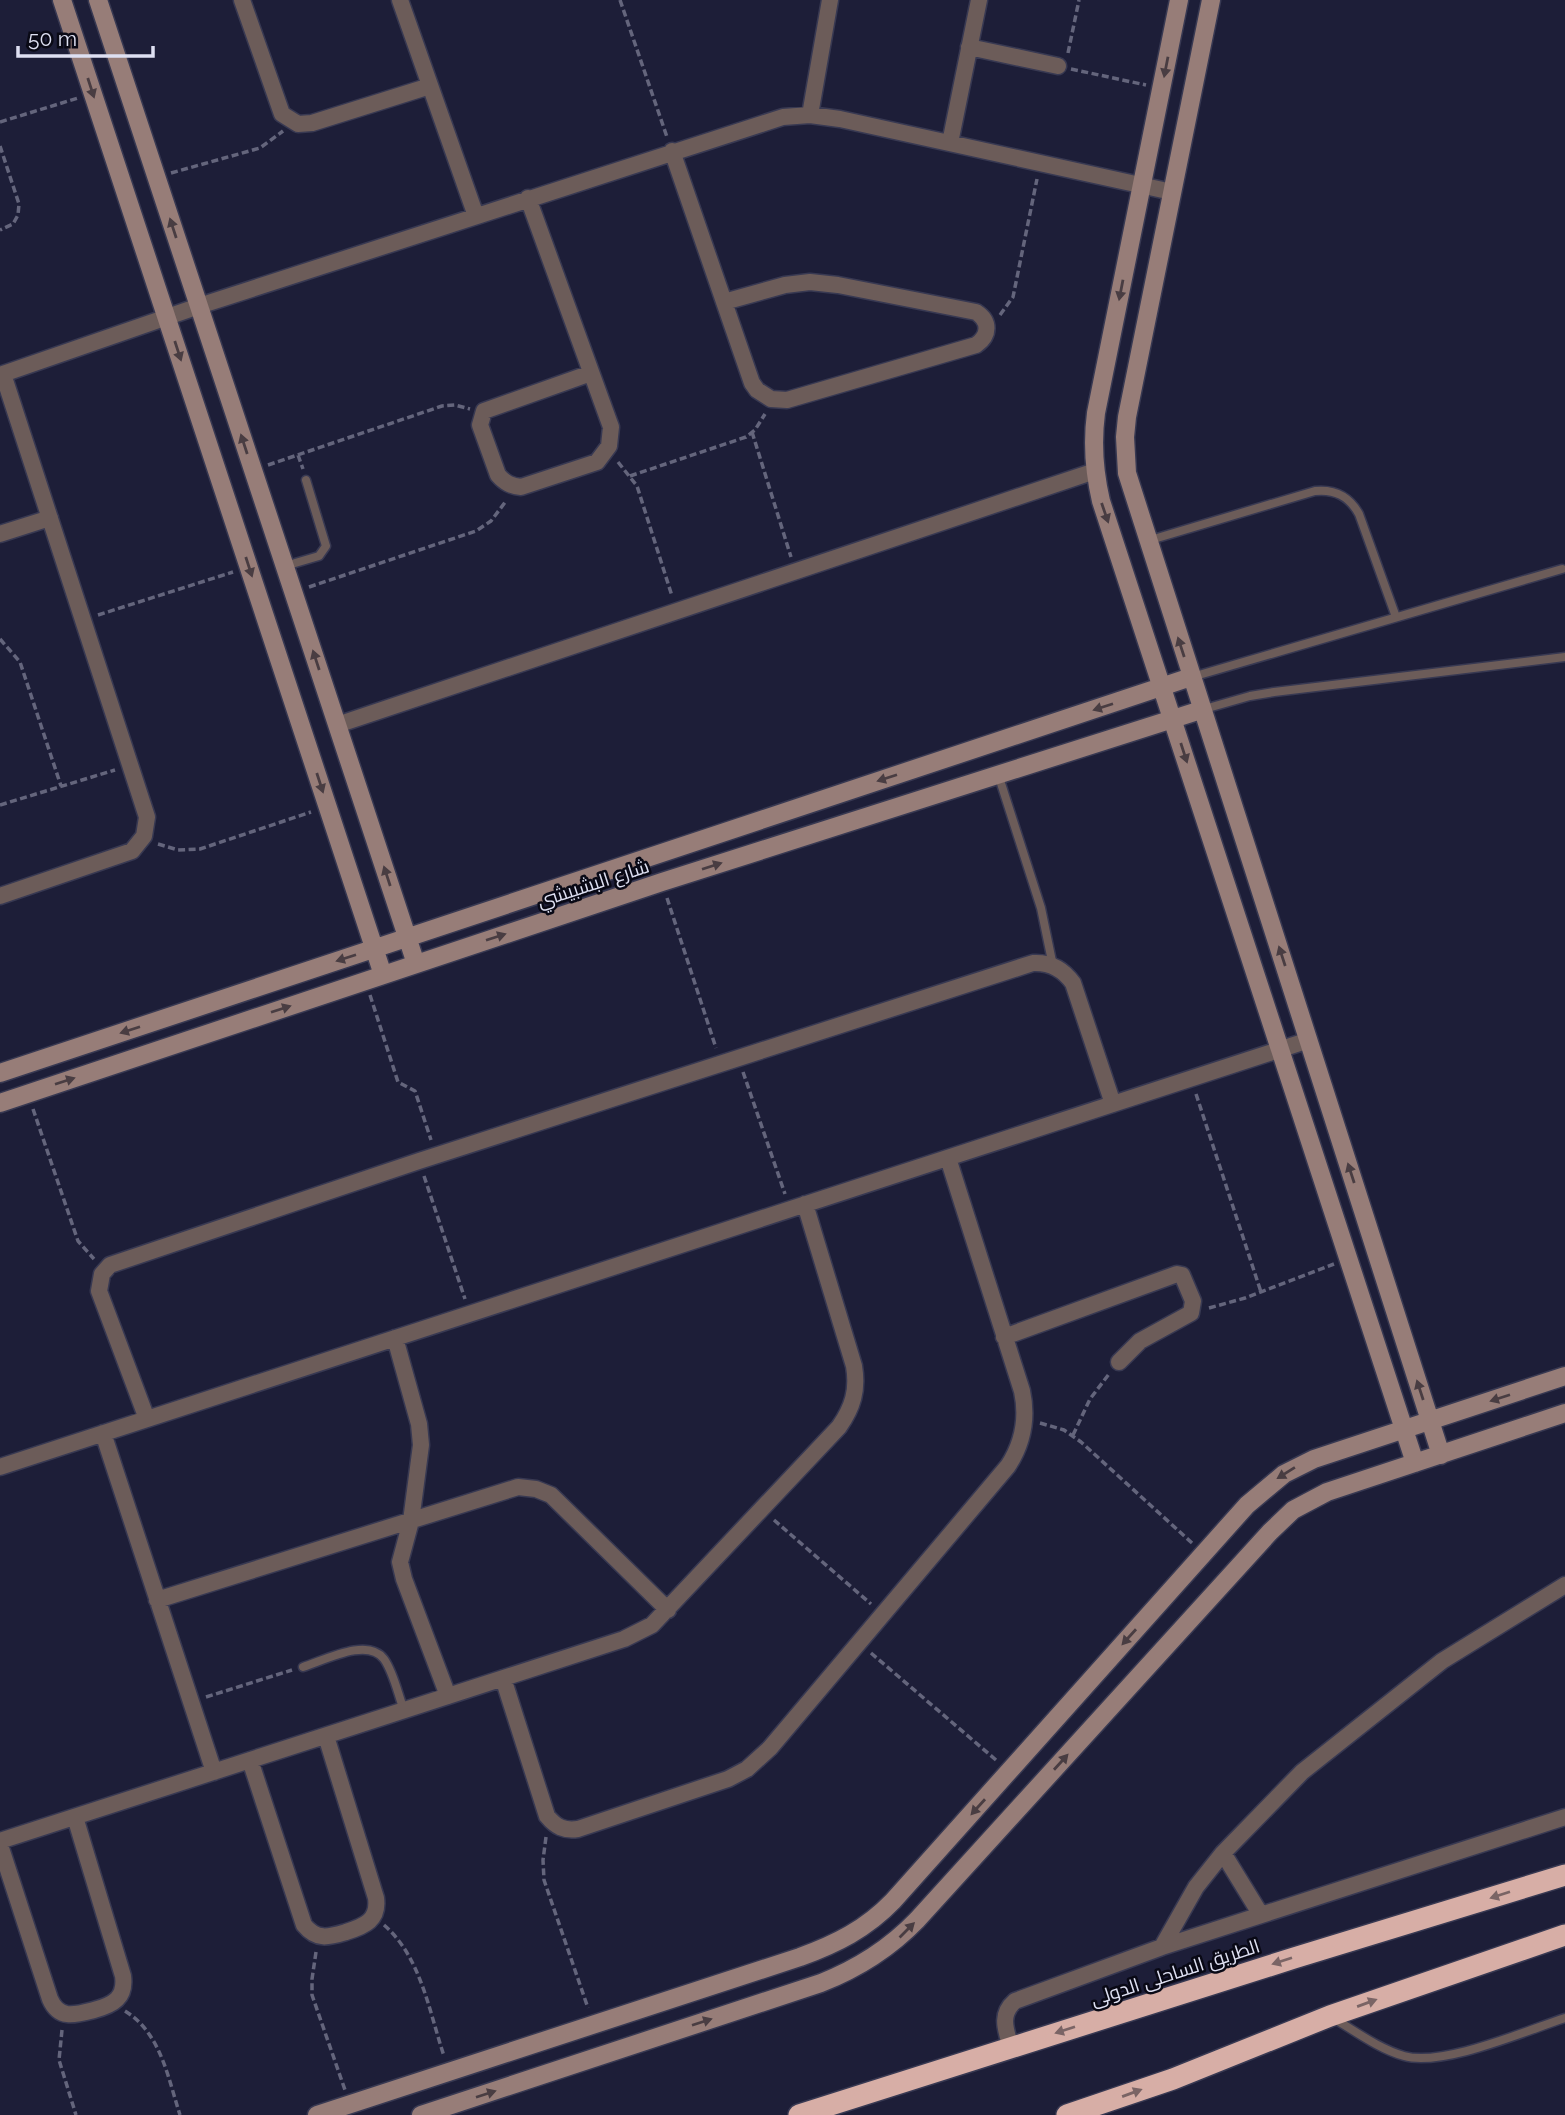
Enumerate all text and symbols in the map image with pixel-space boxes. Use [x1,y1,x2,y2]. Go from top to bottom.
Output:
scale bar [18,14,152,58]
text: 50 m [28,26,77,51]
one-way arrow [1160,56,1171,78]
one-way arrow [87,78,97,99]
one-way arrow [168,217,178,238]
one-way arrow [1116,279,1127,301]
one-way arrow [173,340,184,361]
one-way arrow [239,433,249,454]
one-way arrow [1100,503,1111,524]
one-way arrow [244,557,255,578]
one-way arrow [1175,636,1186,657]
one-way arrow [310,649,321,670]
one-way arrow [1092,702,1113,712]
one-way arrow [1179,743,1190,764]
one-way arrow [315,773,326,794]
one-way arrow [876,773,897,784]
street label: شارع البشبيشي [534,855,653,915]
one-way arrow [702,860,723,871]
one-way arrow [381,865,392,886]
one-way arrow [486,931,507,942]
one-way arrow [1276,946,1287,967]
one-way arrow [335,953,356,964]
one-way arrow [270,1003,291,1014]
one-way arrow [119,1025,140,1035]
one-way arrow [54,1075,75,1086]
one-way arrow [1346,1162,1356,1183]
one-way arrow [1415,1379,1425,1400]
one-way arrow [1490,1393,1511,1403]
one-way arrow [1277,1467,1296,1480]
one-way arrow [1121,1628,1137,1646]
one-way arrow [1053,1753,1069,1771]
one-way arrow [970,1798,986,1816]
one-way arrow [1489,1891,1510,1901]
one-way arrow [899,1922,915,1939]
street label: الطريق الساحلى الدولى [1088,1934,1263,2012]
one-way arrow [1271,1957,1292,1967]
one-way arrow [1356,1997,1377,2008]
one-way arrow [692,2016,713,2027]
one-way arrow [1055,2026,1076,2036]
one-way arrow [1121,2087,1142,2098]
one-way arrow [476,2088,497,2098]

